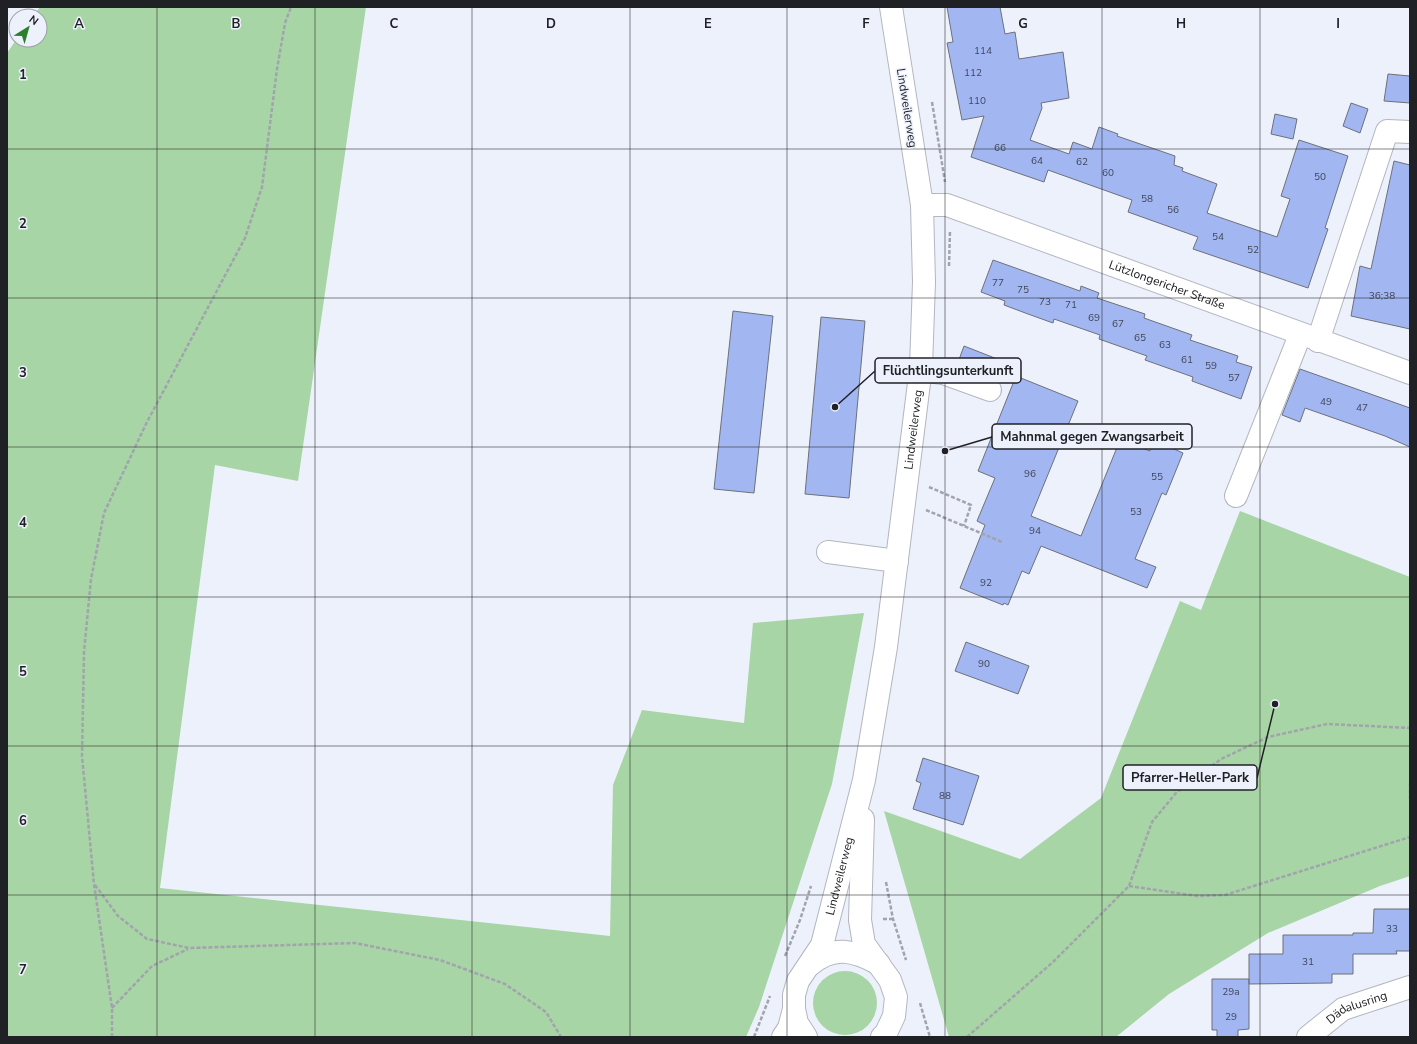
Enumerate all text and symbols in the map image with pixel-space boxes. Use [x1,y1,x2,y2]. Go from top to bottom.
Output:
north arrow [8,8,48,48]
text: N [26,12,42,29]
text: A [74,15,84,33]
text: B [232,15,241,33]
text: C [390,15,399,33]
text: D [546,15,556,33]
text: E [704,15,712,33]
text: F [862,15,870,33]
text: G [1018,15,1028,33]
text: H [1176,15,1186,33]
text: I [1336,15,1340,33]
house number: 114 [974,44,992,58]
text: 1 [19,66,27,84]
house number: 112 [964,66,982,80]
street label: Lindweilerweg [893,67,921,149]
house number: 110 [968,94,986,108]
house number: 66 [994,141,1006,155]
house number: 64 [1031,154,1043,168]
house number: 62 [1076,155,1088,169]
house number: 60 [1102,166,1114,180]
house number: 50 [1314,170,1326,184]
house number: 58 [1141,192,1153,206]
house number: 56 [1167,203,1179,217]
text: 2 [19,215,27,233]
house number: 54 [1212,230,1224,244]
house number: 52 [1247,243,1259,257]
street label: Lützlongericher Straße [1107,256,1227,313]
house number: 77 [992,276,1004,290]
house number: 75 [1017,283,1029,297]
house number: 36;38 [1369,289,1395,303]
house number: 73 [1039,295,1051,309]
house number: 71 [1065,298,1077,312]
house number: 69 [1088,311,1100,325]
house number: 67 [1112,317,1124,331]
house number: 65 [1134,331,1146,345]
house number: 63 [1159,338,1171,352]
house number: 61 [1181,353,1193,367]
callout: Flüchtlingsunterkunft [875,358,1021,383]
house number: 59 [1205,359,1217,373]
text: Flüchtlingsunterkunft [883,362,1014,380]
text: 3 [19,364,27,382]
house number: 57 [1228,371,1240,385]
street label: Lindweilerweg [900,389,926,470]
house number: 49 [1320,395,1332,409]
house number: 47 [1356,401,1368,415]
callout: Mahnmal gegen Zwangsarbeit [992,424,1192,449]
text: Mahnmal gegen Zwangsarbeit [1000,428,1185,446]
house number: 96 [1024,467,1036,481]
house number: 55 [1151,470,1163,484]
house number: 53 [1130,505,1142,519]
text: 4 [19,514,27,532]
house number: 94 [1029,524,1041,538]
house number: 92 [980,576,992,590]
house number: 90 [978,657,990,671]
text: 5 [19,663,27,681]
callout: Pfarrer-Heller-Park [1123,765,1257,790]
text: Pfarrer-Heller-Park [1131,769,1250,787]
house number: 88 [939,789,951,803]
text: 6 [19,812,27,830]
street label: Lindweilerweg [822,835,857,917]
house number: 33 [1386,922,1398,936]
house number: 31 [1302,955,1314,969]
text: 7 [19,961,27,979]
house number: 29a [1222,985,1240,999]
street label: Dädalusring [1323,987,1389,1028]
house number: 29 [1225,1010,1237,1024]

